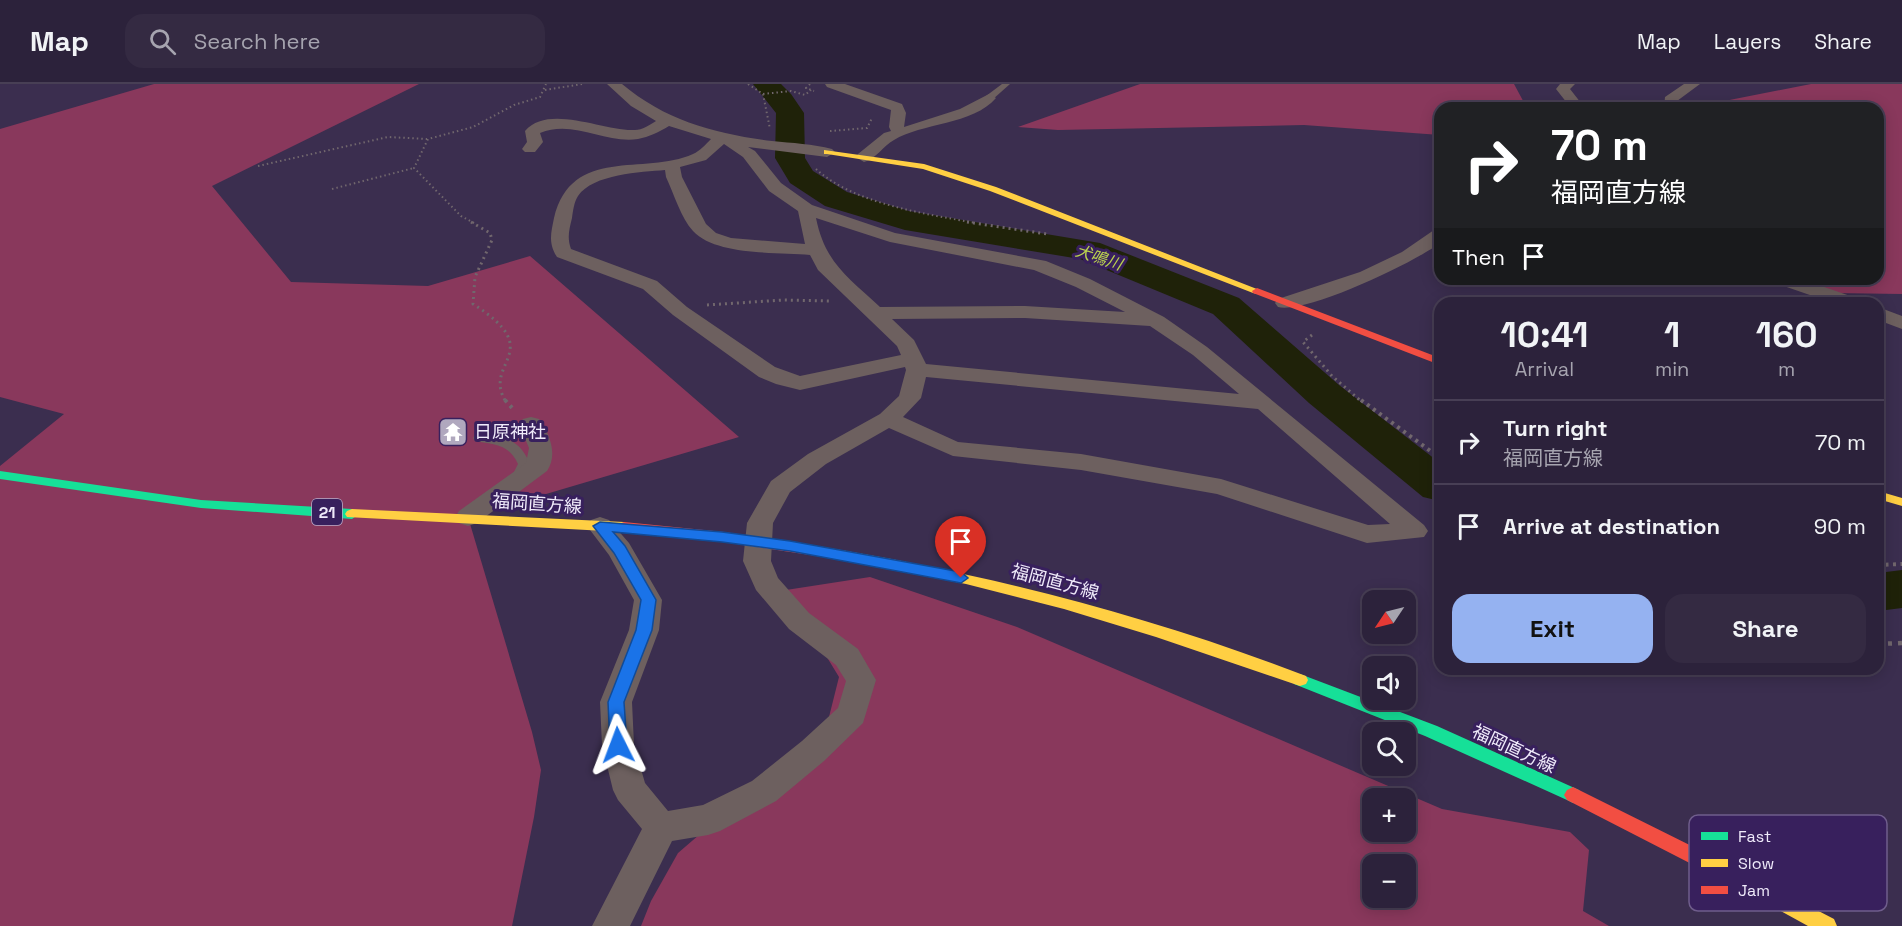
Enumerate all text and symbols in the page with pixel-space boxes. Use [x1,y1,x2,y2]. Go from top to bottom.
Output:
search box [125,14,545,68]
text: Map [30,23,89,59]
icon: search [146,25,179,58]
text: Search here [194,27,321,55]
text: Map [1637,28,1681,55]
text: Layers [1714,28,1781,55]
text: Share [1814,28,1872,55]
text: 70 m [1551,119,1648,172]
icon: right [1452,126,1530,204]
text: 福岡直方線 [1551,175,1686,210]
water label: 犬鳴川 [1073,240,1127,275]
icon: arrive [1517,240,1550,273]
text: Then [1452,243,1505,271]
text: 10:41 [1500,312,1589,358]
text: 1 [1664,312,1680,358]
text: 160 [1756,312,1818,358]
text: Arrival [1515,356,1574,382]
text: min [1655,356,1689,382]
text: m [1778,356,1795,382]
text: Turn right [1503,414,1608,442]
temple icon: 日原神社 [437,416,469,448]
place label: 日原神社 [474,420,546,443]
icon: right [1452,426,1485,459]
text: 70 m [1815,428,1866,456]
text: 福岡直方線 [1503,445,1603,471]
street label: 福岡直方線 [491,489,583,518]
road number: 21 [312,499,342,525]
icon: arrive [1452,510,1485,543]
text: Arrive at destination [1503,512,1720,540]
text: 90 m [1814,512,1866,540]
pin [935,516,986,578]
icon: arrive [944,525,977,558]
street label: 福岡直方線 [1009,559,1102,604]
north arrow [1362,590,1416,644]
map controls [1362,590,1416,908]
button: Exit [1452,594,1653,663]
button: Share [1665,594,1866,663]
button: sound [1362,656,1416,710]
position arrow [586,713,650,777]
street label: 福岡直方線 [1469,719,1560,778]
button: search [1362,722,1416,776]
button: + [1362,788,1416,842]
legend [1689,815,1887,911]
text: Fast [1738,826,1771,847]
text: Slow [1738,853,1774,874]
button: − [1362,854,1416,908]
text: Jam [1738,880,1770,901]

